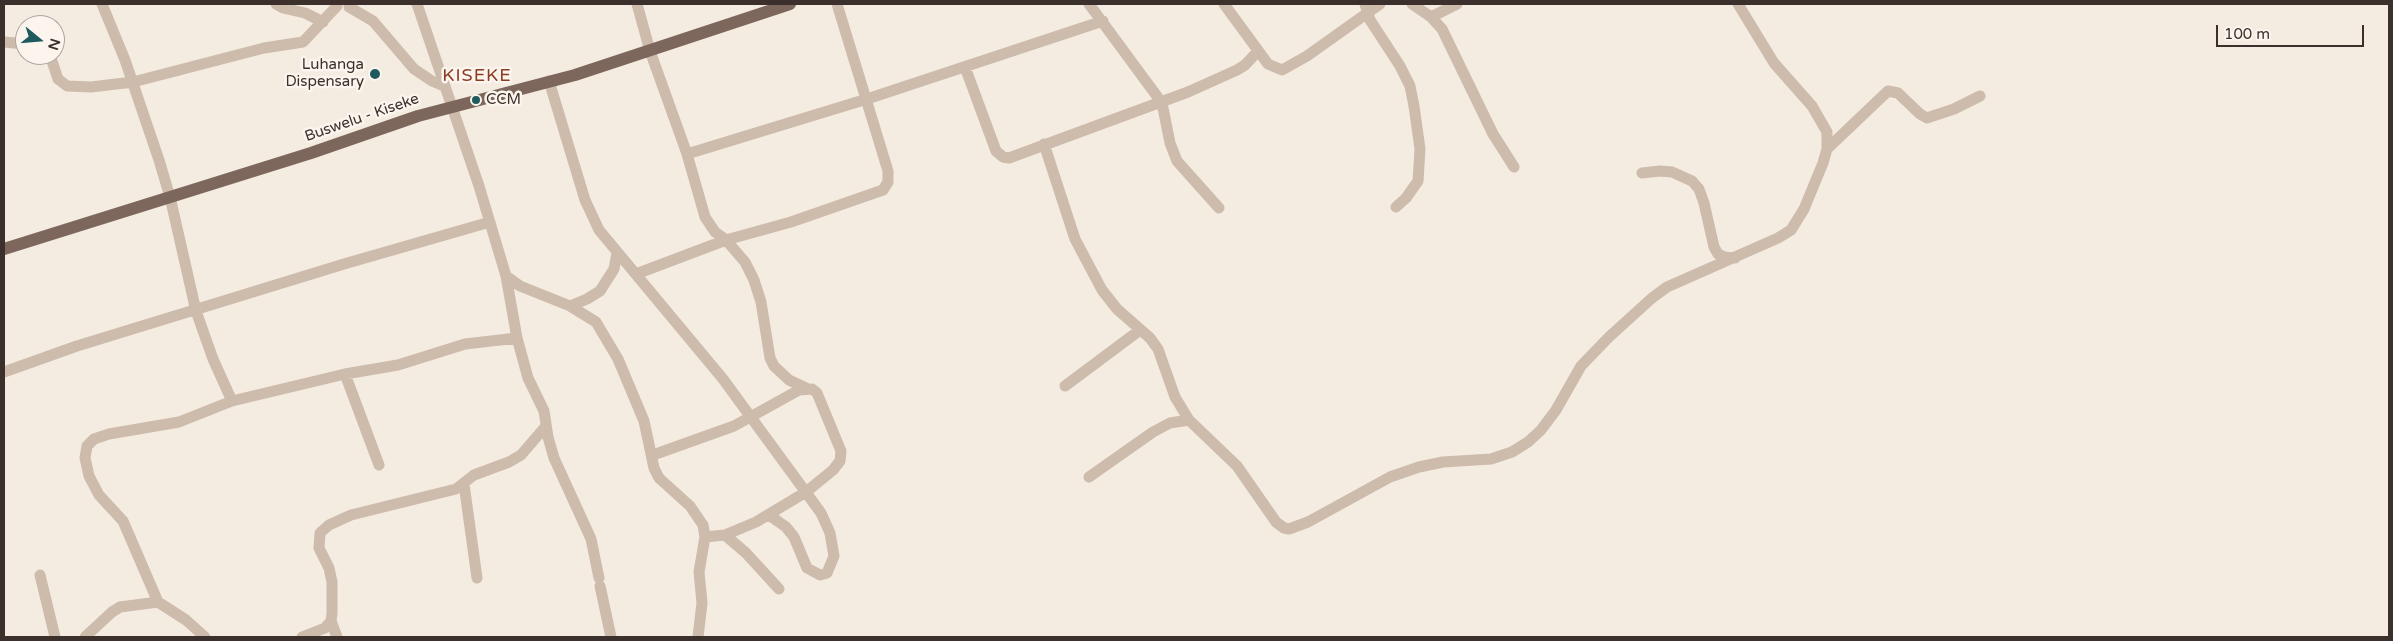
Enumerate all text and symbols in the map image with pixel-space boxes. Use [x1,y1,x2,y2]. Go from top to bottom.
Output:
north arrow [15,15,65,65]
scale bar [2218,15,2366,47]
text: 100 m [2224,25,2270,43]
text: N [44,36,64,52]
place label: Luhanga Dispensary [285,56,364,91]
district label: KISEKE [442,65,512,87]
marker: Luhanga Dispensary [368,67,382,81]
street label: Buswelu - Kiseke [303,90,421,146]
place label: CCM [486,91,521,109]
marker: CCM [470,94,482,106]

